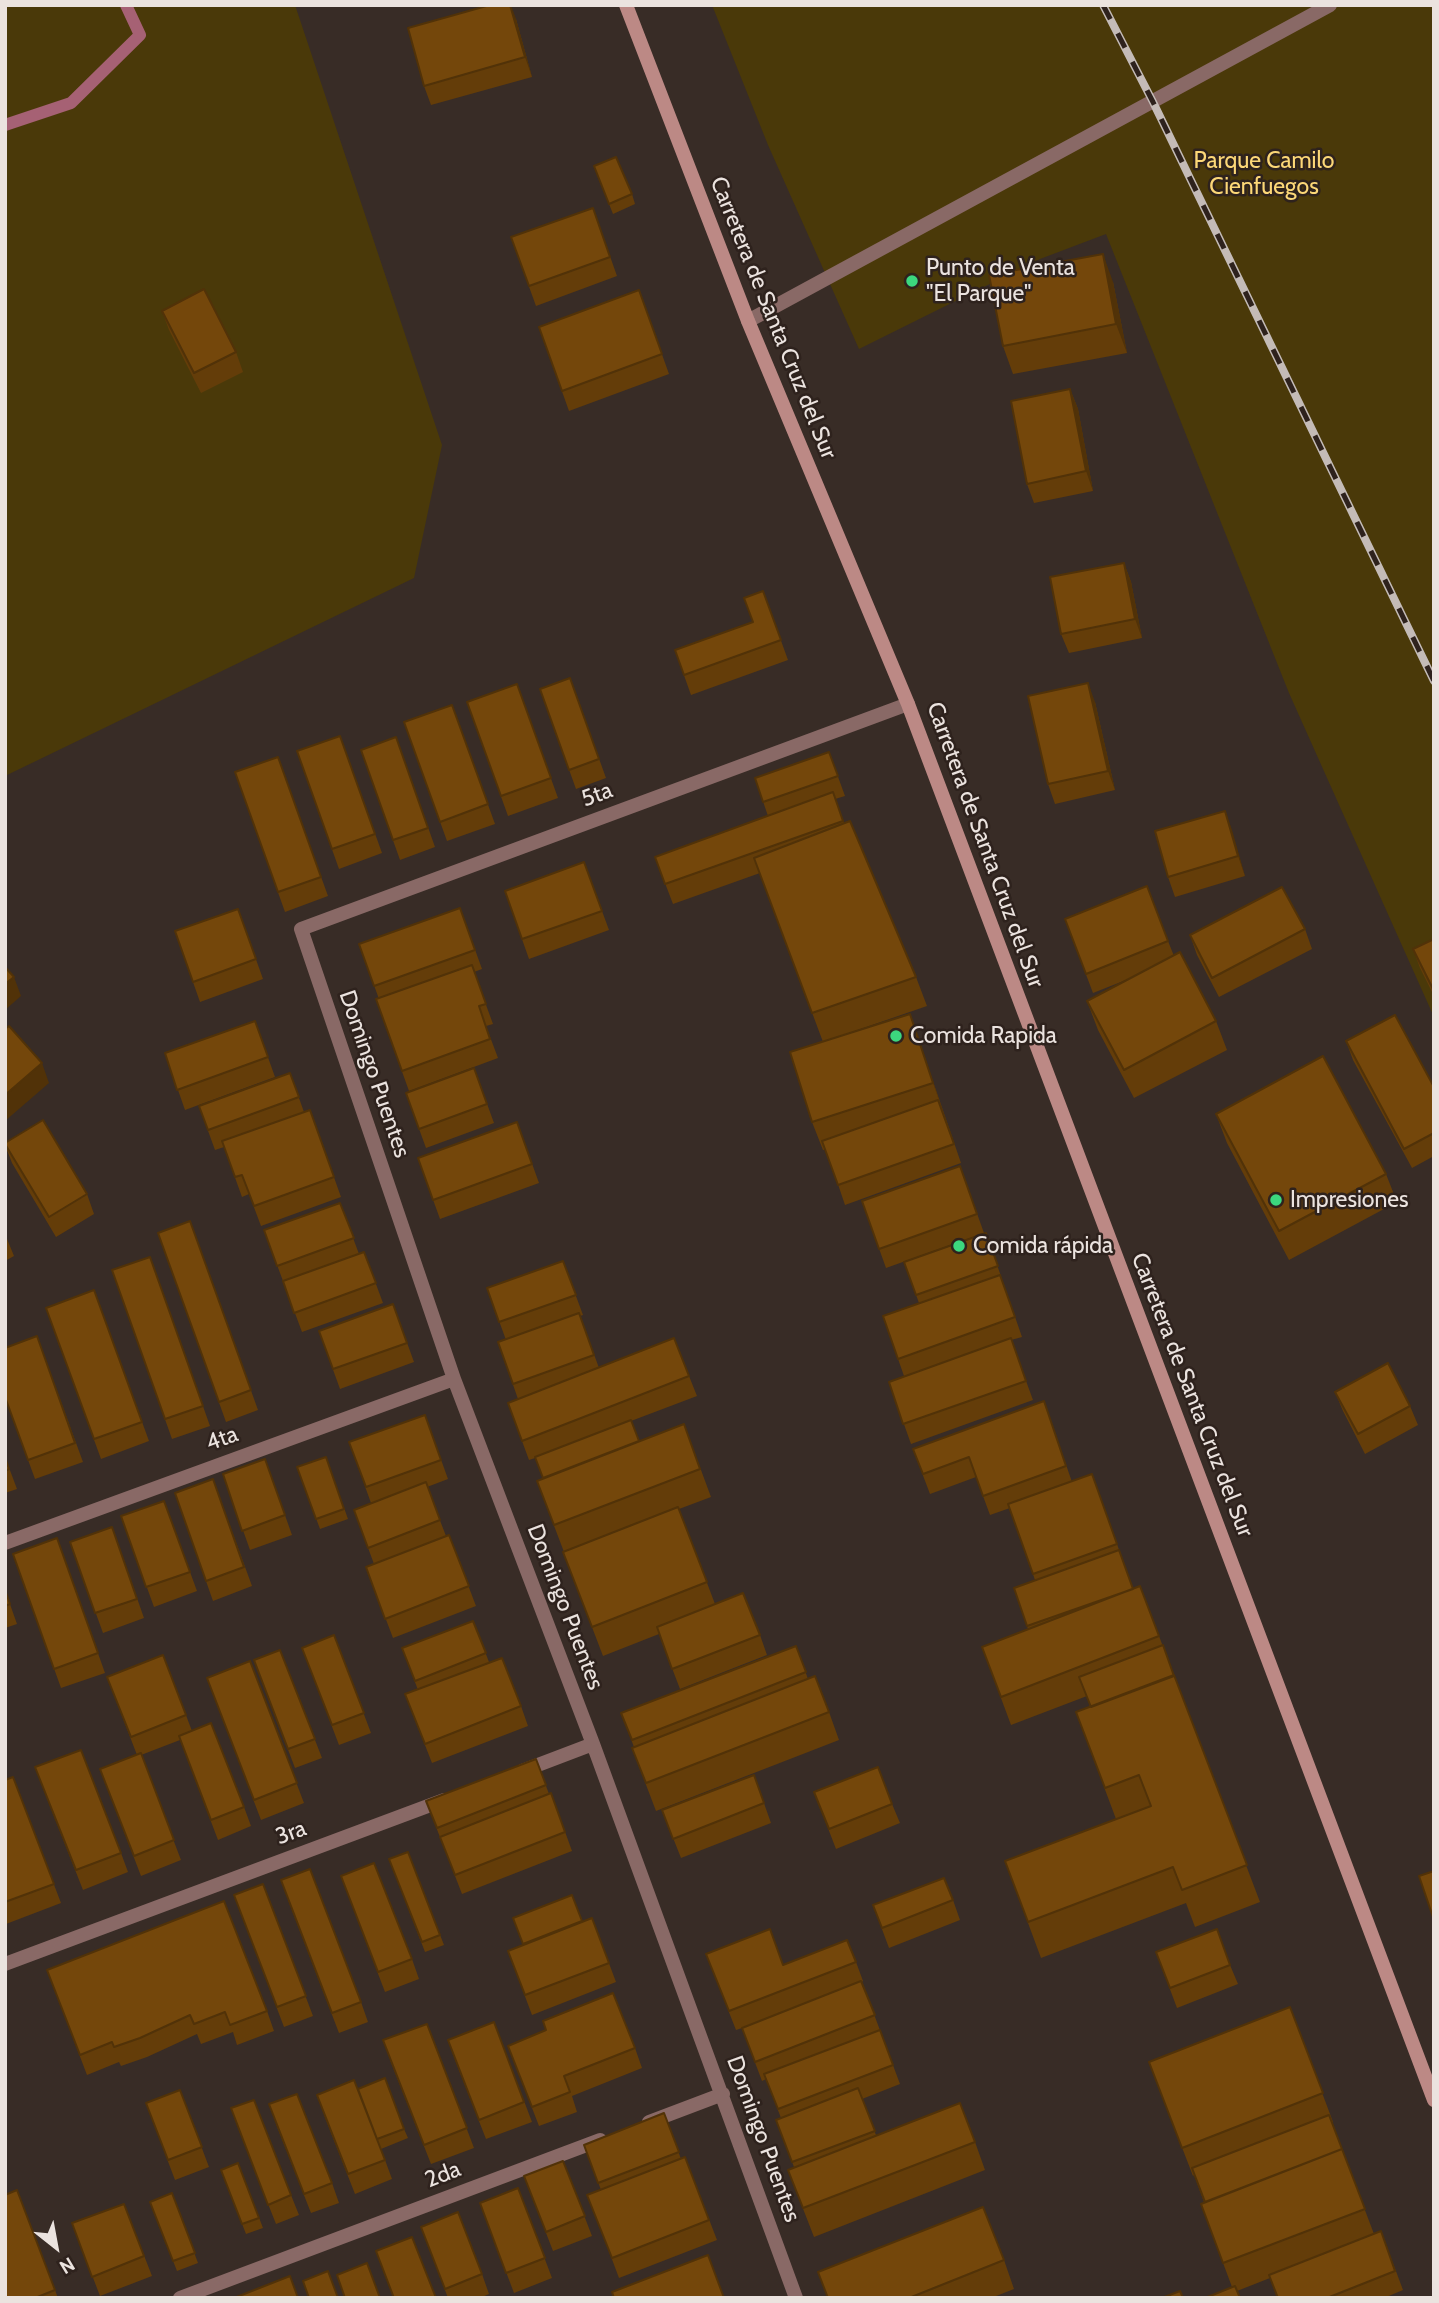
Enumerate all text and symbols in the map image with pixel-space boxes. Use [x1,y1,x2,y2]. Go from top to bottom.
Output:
park label: Parque Camilo Cienfuegos [1194,147,1334,201]
street label: Carretera de Santa Cruz del Sur [704,173,842,463]
place label: Punto de Venta "El Parque" [926,254,1075,308]
marker: Punto de Venta "El Parque" [904,273,920,289]
street label: Carretera de Santa Cruz del Sur [920,698,1050,992]
street label: 5ta [578,777,616,813]
street label: Domingo Puentes [332,987,416,1161]
place label: Comida Rapida [910,1022,1057,1050]
marker: Comida Rapida [888,1028,904,1044]
place label: Impresiones [1290,1186,1409,1214]
marker: Impresiones [1268,1192,1284,1208]
place label: Comida rápida [973,1232,1113,1260]
marker: Comida rápida [951,1238,967,1254]
street label: Carretera de Santa Cruz del Sur [1125,1249,1259,1541]
street label: 4ta [202,1421,242,1457]
street label: Domingo Puentes [521,1520,609,1694]
street label: 3ra [272,1815,310,1851]
street label: Domingo Puentes [720,2052,806,2226]
street label: 2da [421,2156,465,2194]
north arrow [21,2212,91,2282]
text: N [55,2252,79,2279]

